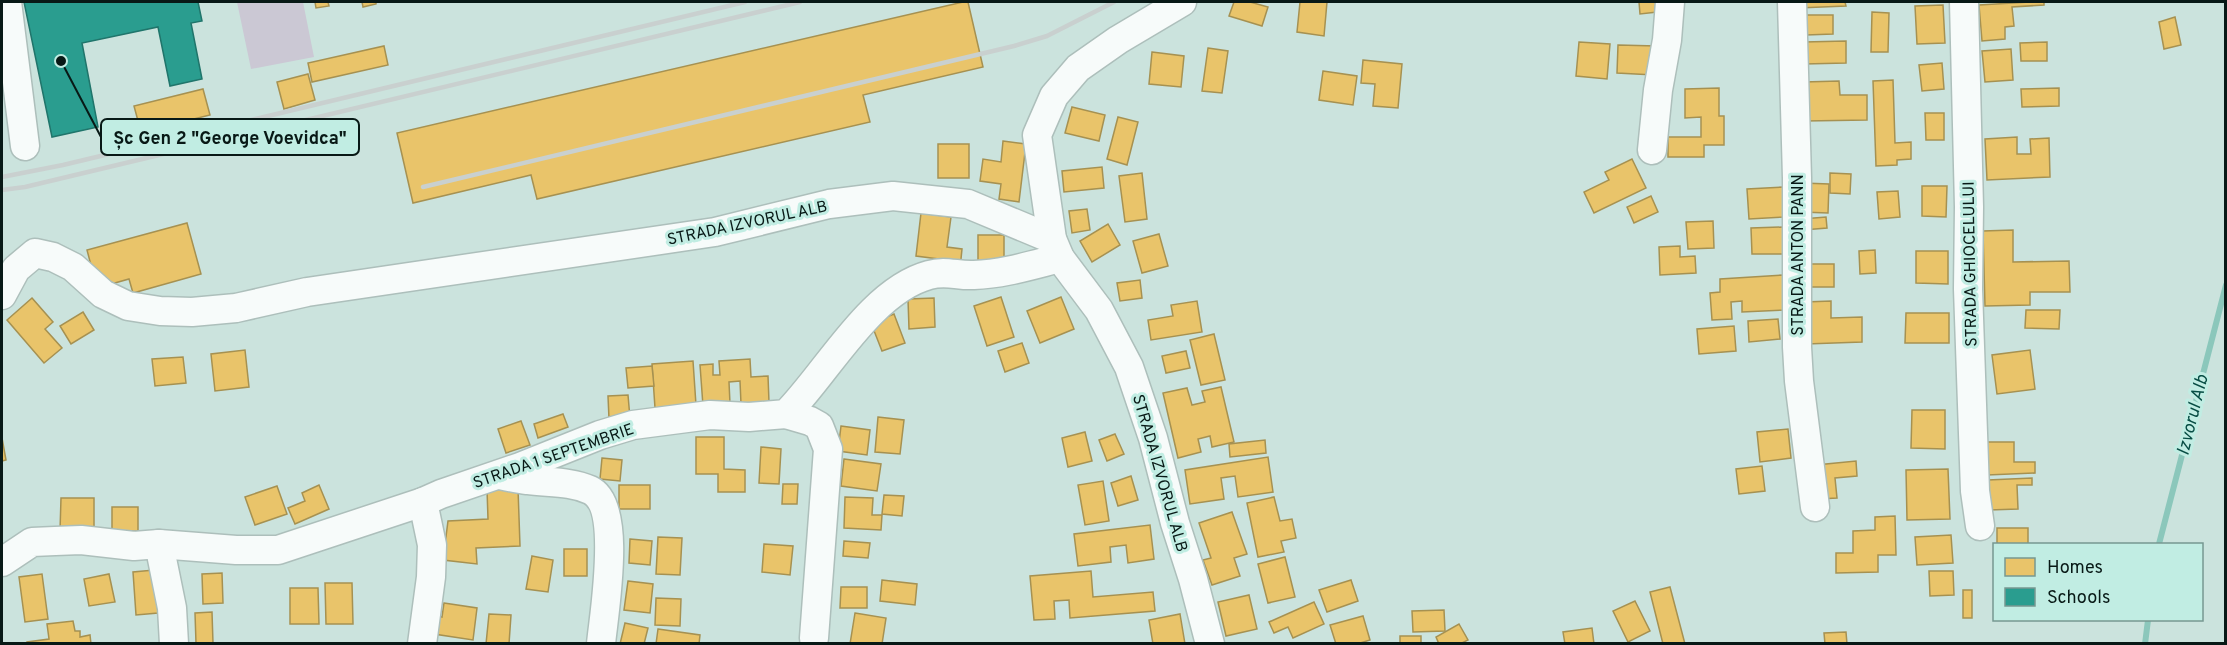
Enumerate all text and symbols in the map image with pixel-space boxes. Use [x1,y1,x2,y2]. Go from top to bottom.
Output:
callout: Șc Gen 2 "George Voevidca" [101,119,359,155]
text: Șc Gen 2 "George Voevidca" [113,128,347,151]
street label: STRADA ANTON PANN [1789,174,1809,336]
street label: STRADA GHIOCELULUI [1960,181,1982,347]
street label: STRADA IZVORUL ALB [666,197,829,251]
water label: Izvorul Alb [2172,373,2215,458]
street label: STRADA IZVORUL ALB [1127,392,1191,555]
street label: STRADA 1 SEPTEMBRIE [471,420,637,494]
legend [1993,543,2203,621]
text: Homes [2047,557,2103,580]
text: Schools [2047,587,2110,610]

